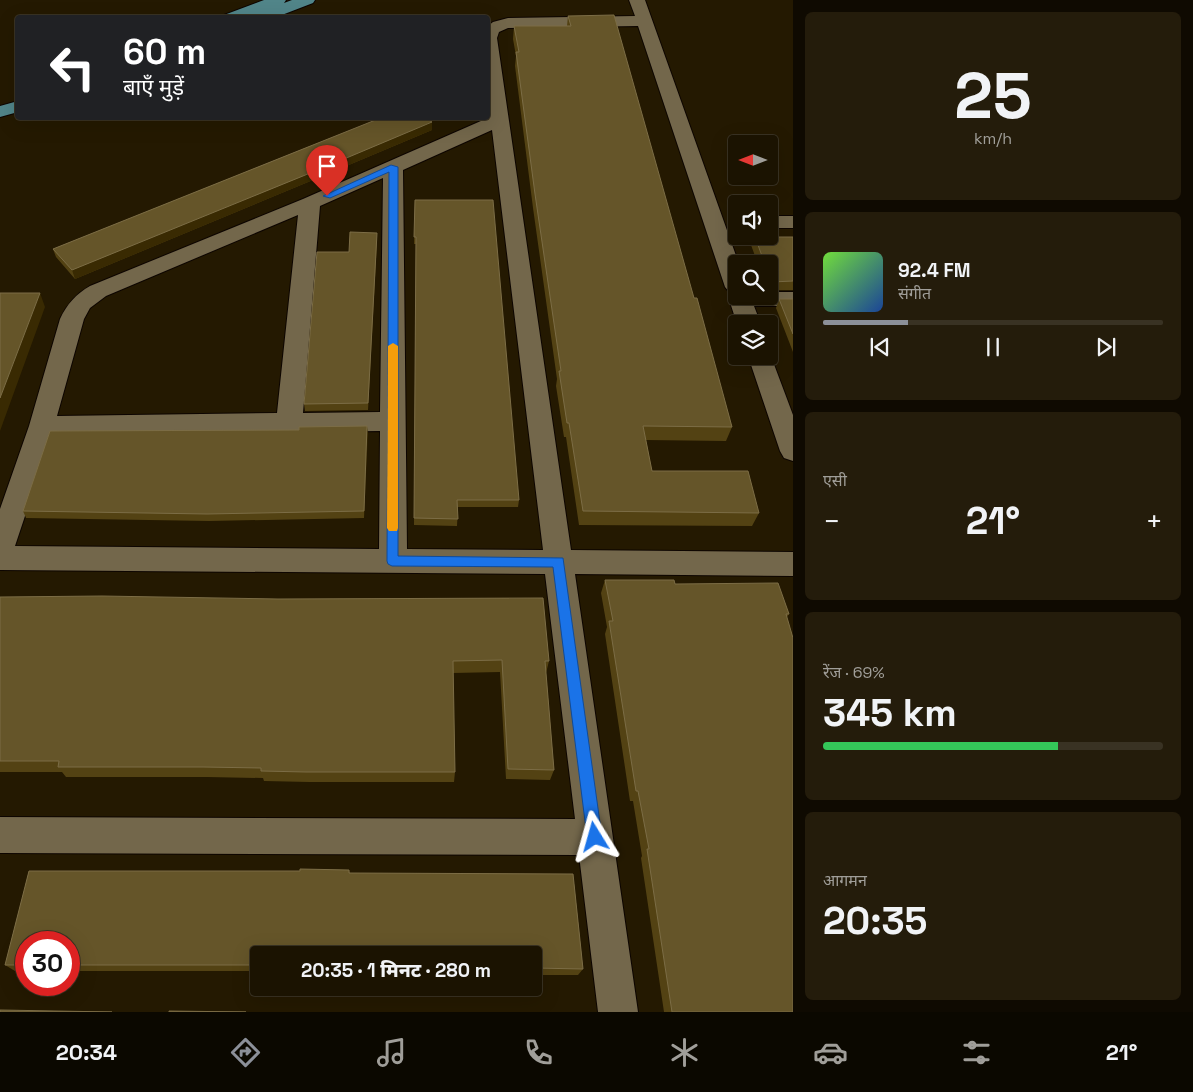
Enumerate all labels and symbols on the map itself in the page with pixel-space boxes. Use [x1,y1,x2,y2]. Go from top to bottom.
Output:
north arrow [728,135,778,185]
pin [306,145,348,196]
position arrow [568,810,620,862]
speed limit sign: 30 [15,931,80,996]

